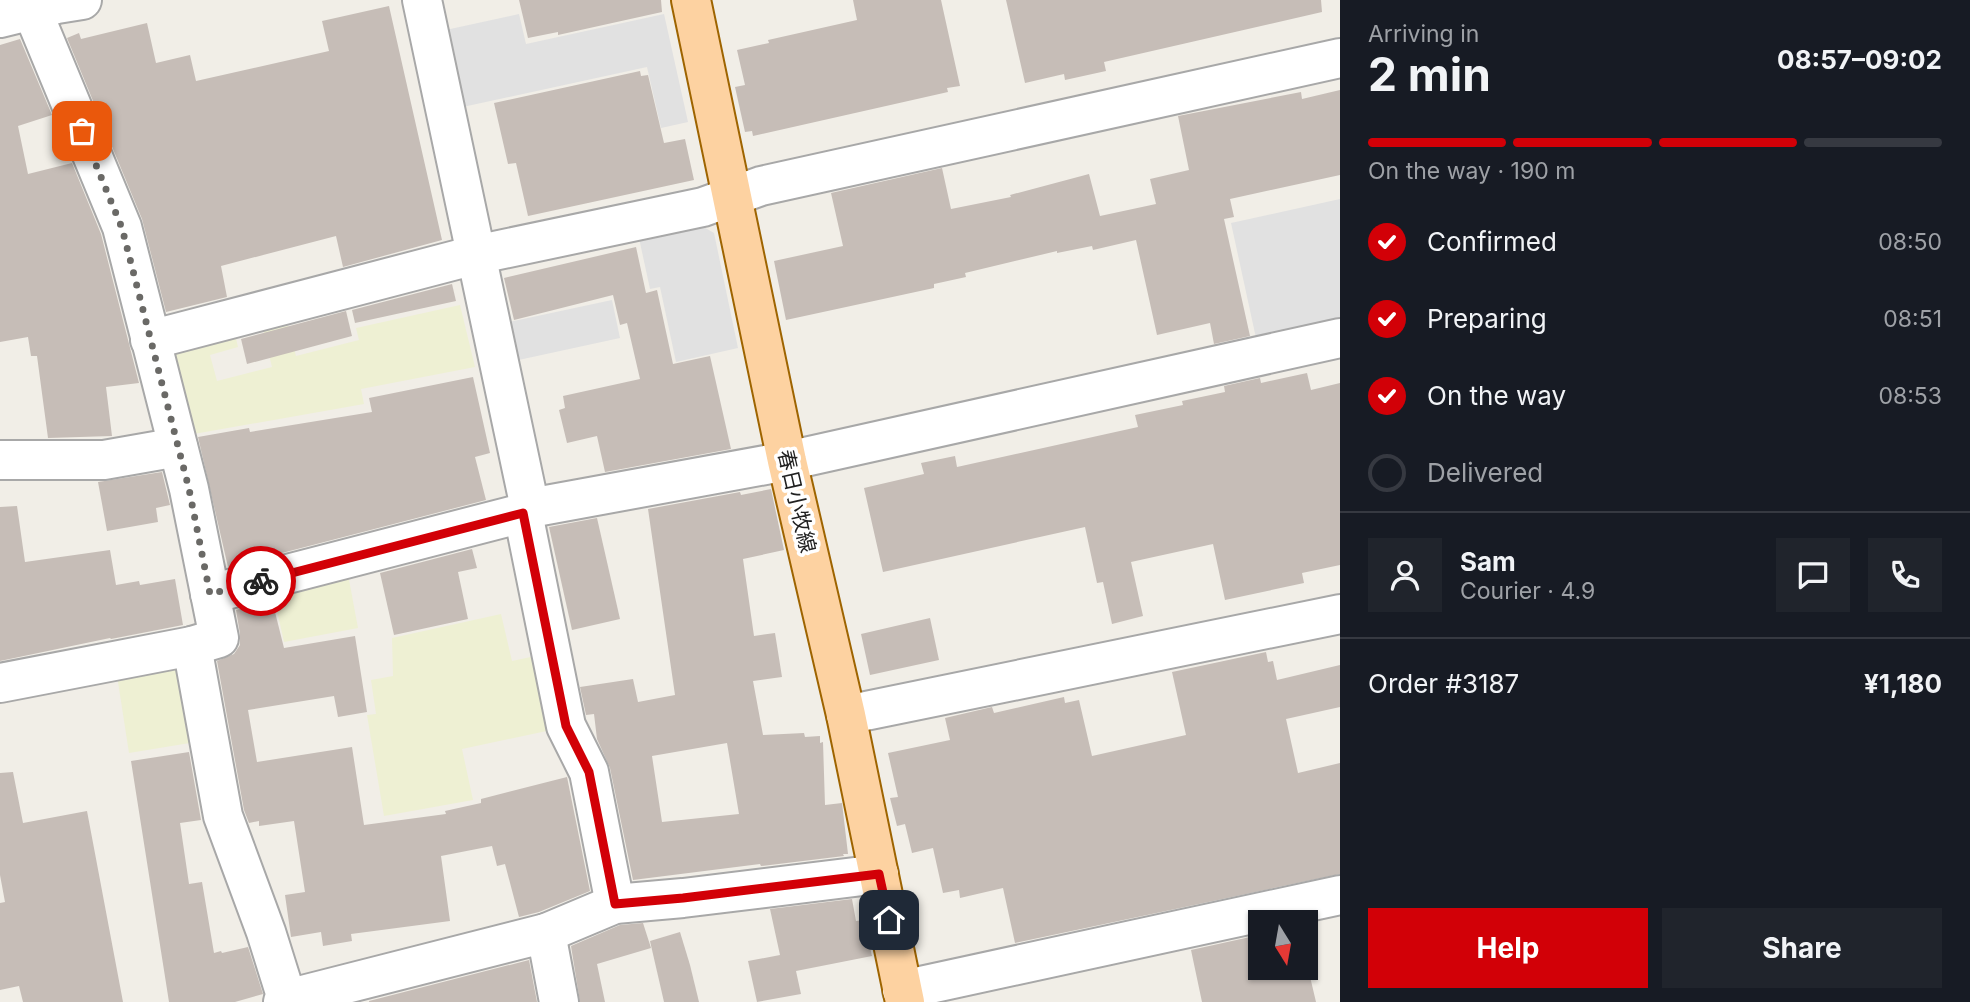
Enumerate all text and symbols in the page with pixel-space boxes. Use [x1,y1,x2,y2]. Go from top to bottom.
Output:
text: Arriving in [1368,20,1479,48]
text: 08:57–09:02 [1777,44,1942,75]
text: 2 min [1368,46,1491,102]
pin [52,101,112,161]
icon: bag [63,112,101,150]
text: On the way · 190 m [1368,157,1575,185]
icon: check [1368,223,1406,261]
text: Confirmed [1427,226,1557,257]
text: 08:50 [1878,228,1942,256]
icon: check [1368,300,1406,338]
text: Preparing [1427,303,1547,334]
text: 08:51 [1883,305,1942,333]
icon: check [1368,377,1406,415]
text: On the way [1427,380,1566,411]
text: 08:53 [1878,382,1942,410]
street label: 春日小牧線 [773,447,821,555]
text: Delivered [1427,457,1543,488]
button: person [1368,538,1442,612]
button: chat [1776,538,1850,612]
button: phone [1868,538,1942,612]
courier [226,546,296,616]
text: Sam [1460,546,1516,577]
icon: bike [242,562,280,600]
text: Courier · 4.9 [1460,577,1595,605]
text: Order #3187 [1368,668,1519,699]
text: ¥1,180 [1864,668,1942,699]
pin [859,890,919,950]
icon: home [870,901,908,939]
button: Help [1368,908,1648,988]
button: Share [1662,908,1942,988]
north arrow [1248,910,1318,980]
map controls [1248,910,1318,980]

